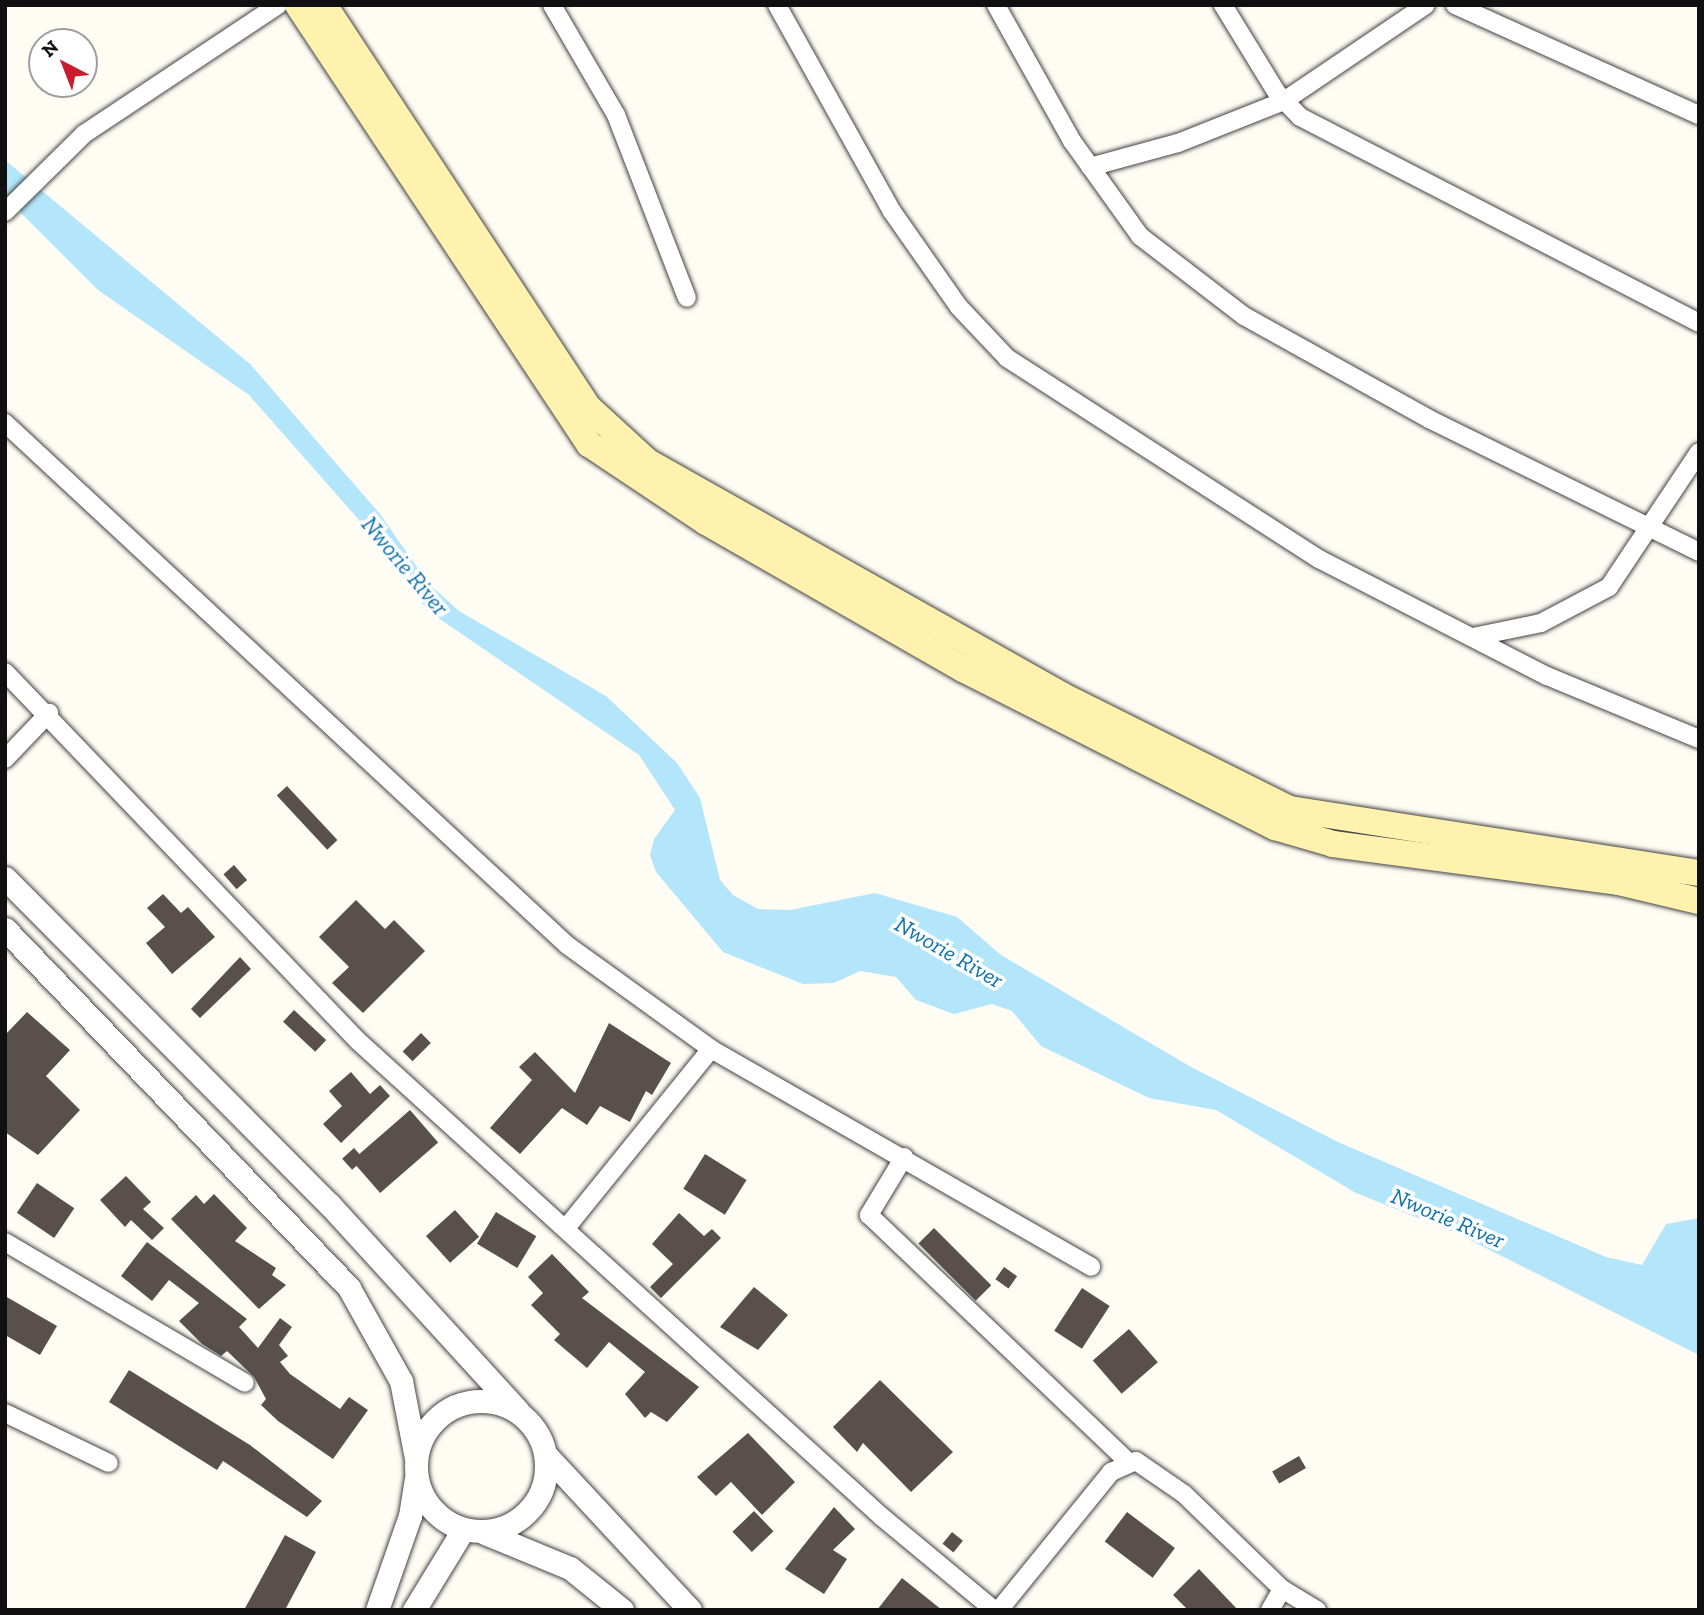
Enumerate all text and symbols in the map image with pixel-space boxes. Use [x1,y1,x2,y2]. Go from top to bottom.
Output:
north arrow [28,28,98,98]
text: N [37,35,63,62]
water label: Nworie River [356,511,454,621]
water label: Nworie River [890,910,1008,994]
water label: Nworie River [1387,1182,1509,1254]

